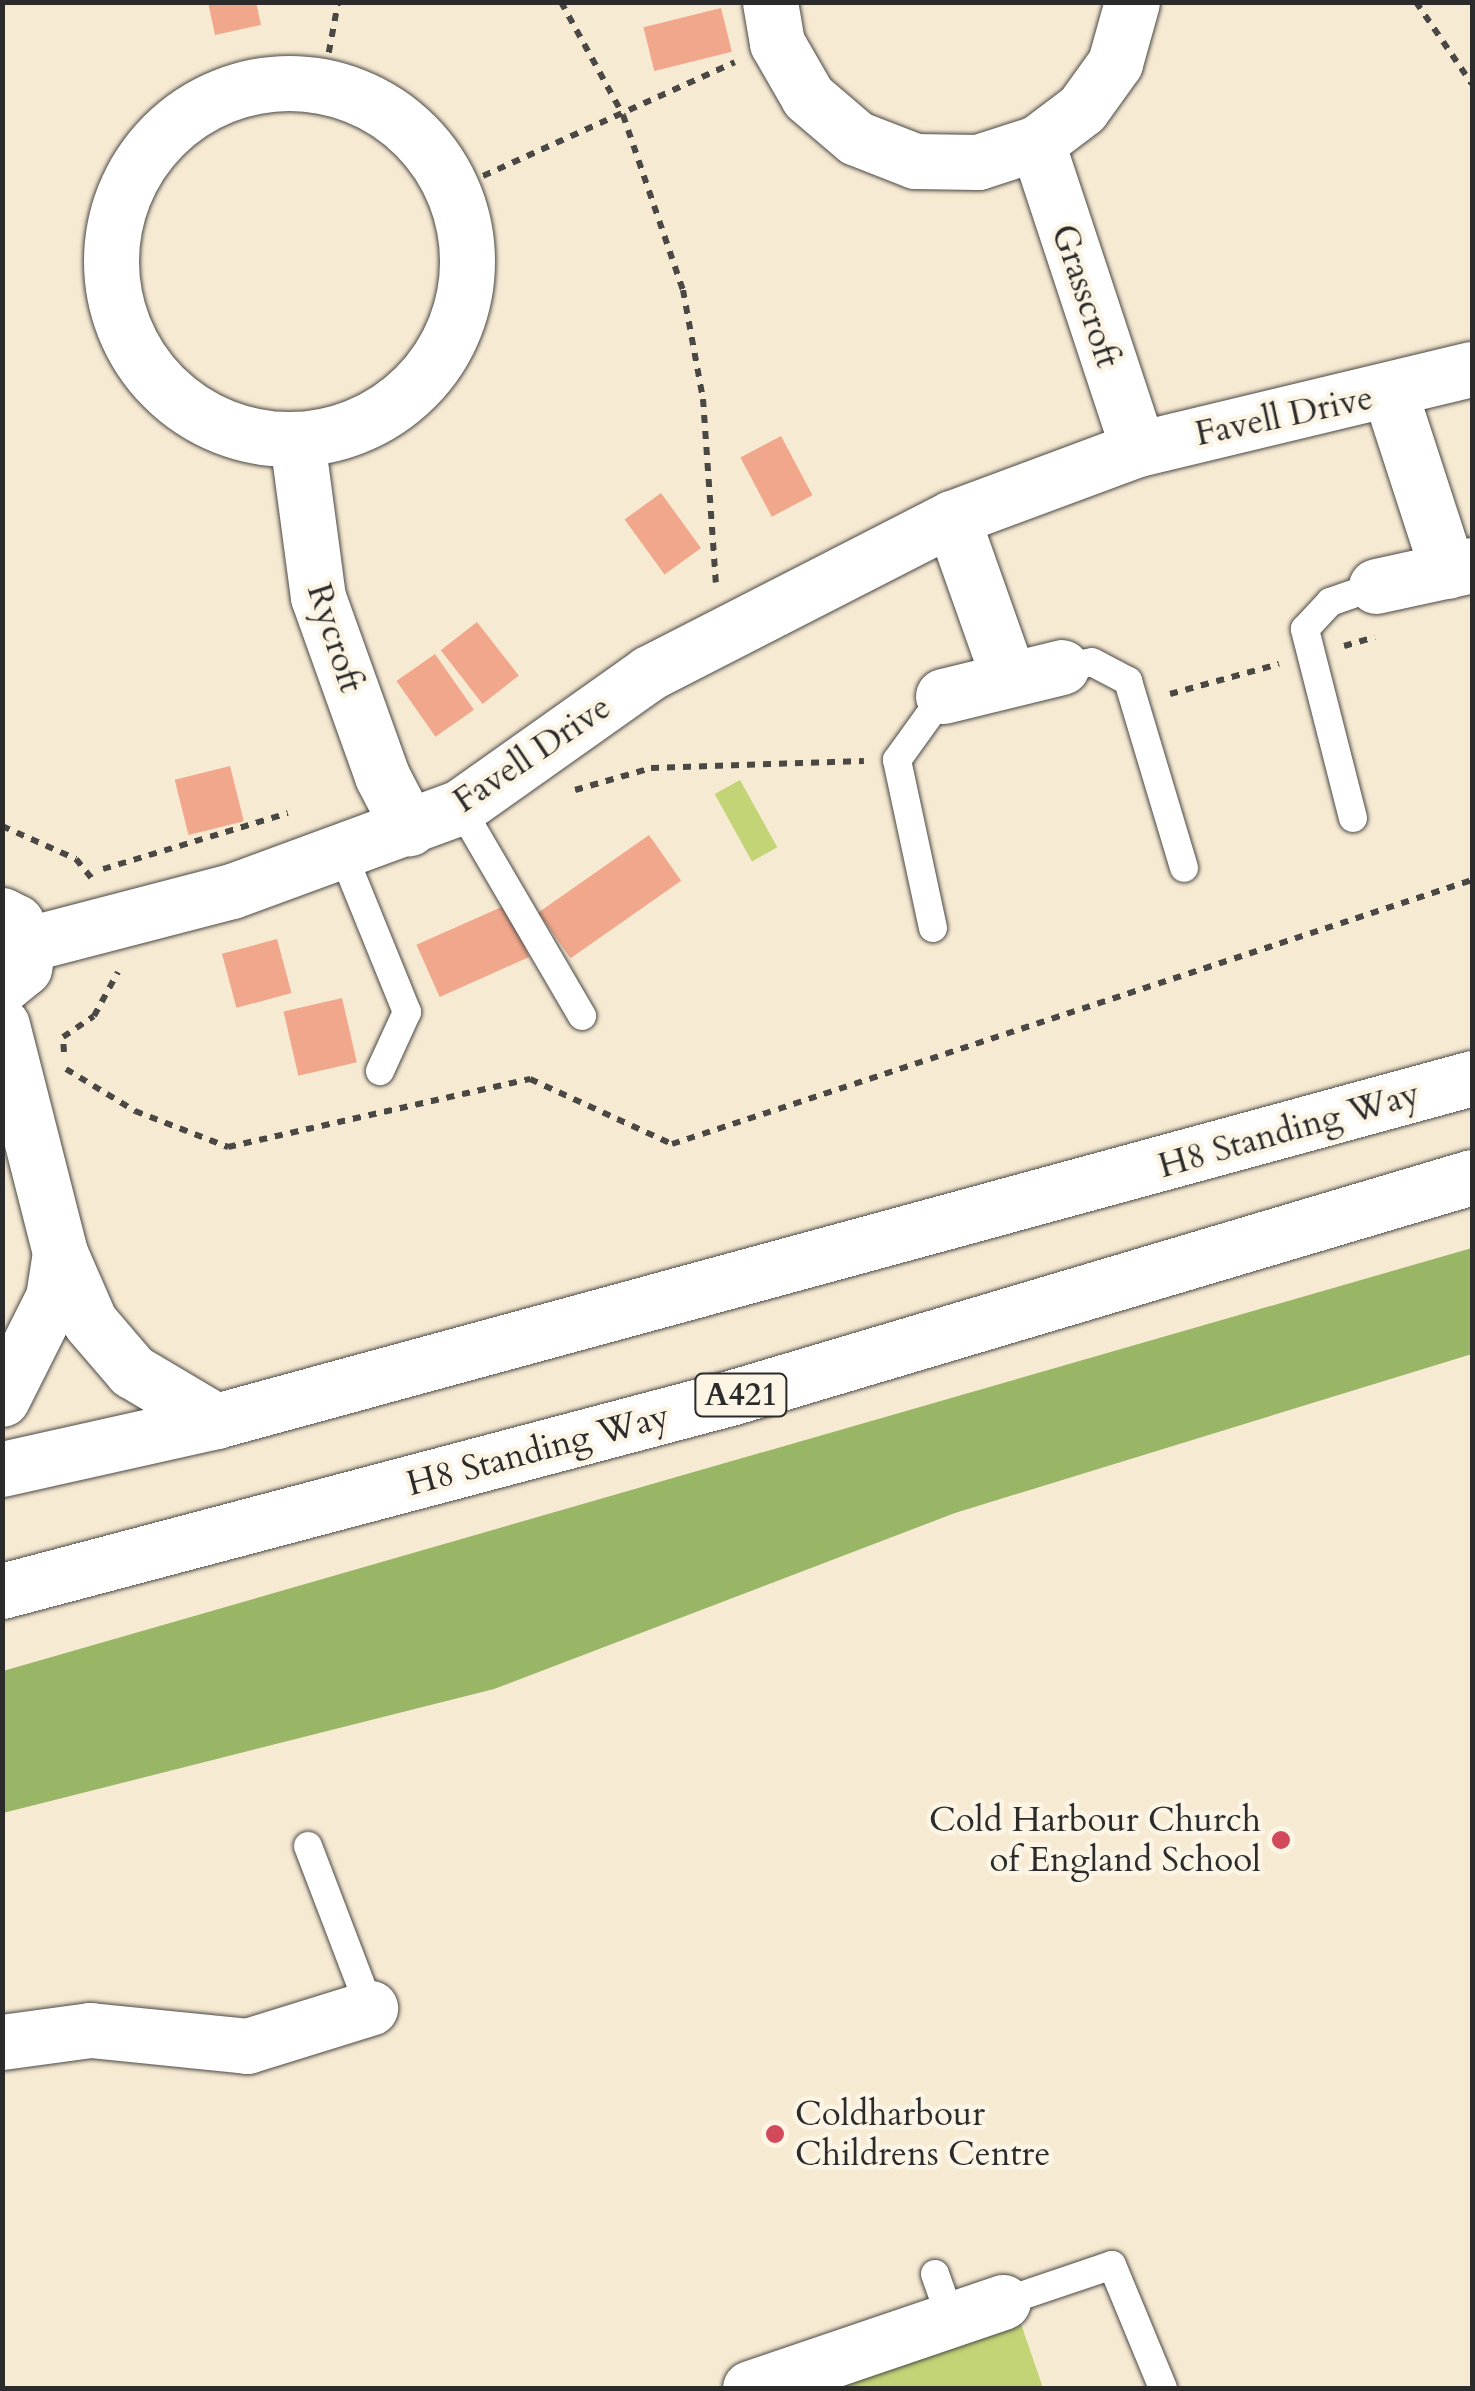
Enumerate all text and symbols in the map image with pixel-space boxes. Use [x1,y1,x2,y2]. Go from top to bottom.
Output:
street label: Grasscroft [1043,219,1129,373]
street label: Favell Drive [1191,377,1377,455]
street label: Rycroft [298,578,372,698]
street label: Favell Drive [445,686,619,822]
street label: H8 Standing Way [1154,1073,1424,1187]
road number: A421 [694,1368,788,1422]
street label: H8 Standing Way [402,1395,674,1505]
place label: Cold Harbour Church of England School [929,1799,1261,1881]
marker: Cold Harbour Church of England School [1270,1829,1292,1851]
place label: Coldharbour Childrens Centre [795,2093,1050,2175]
marker: Coldharbour Childrens Centre [764,2123,786,2145]

